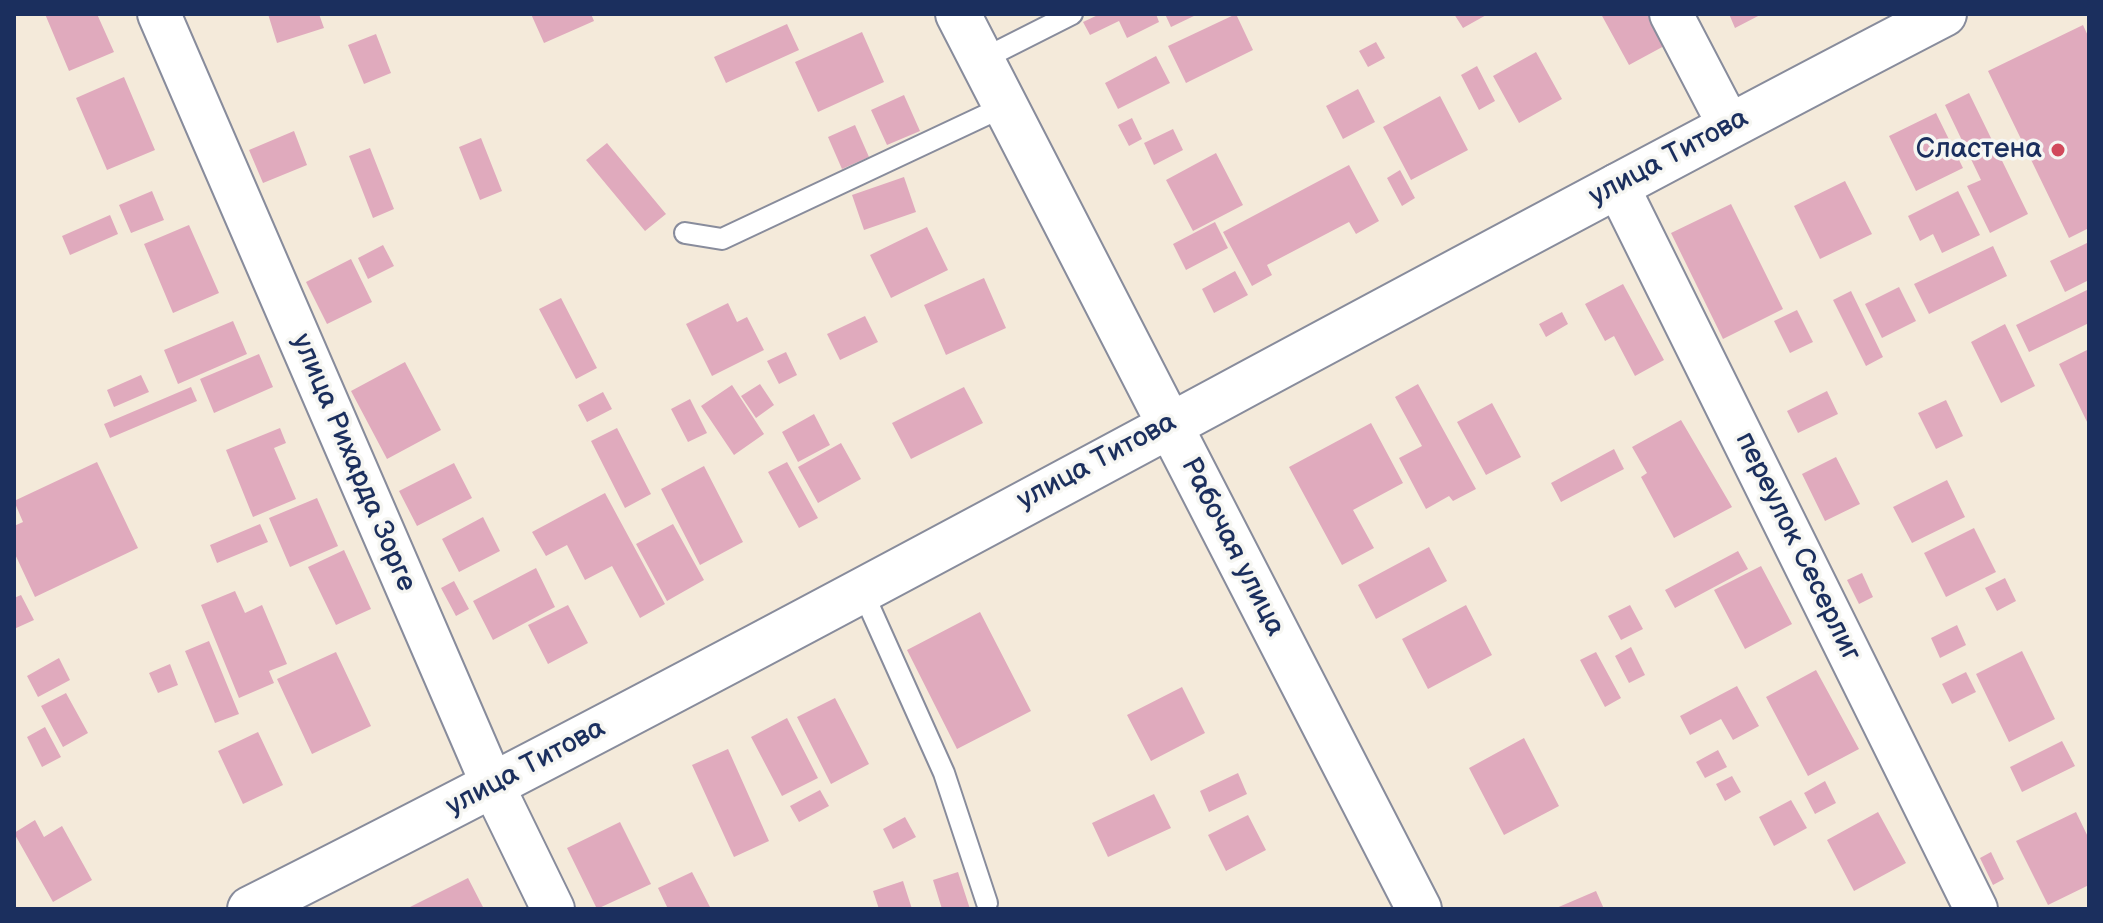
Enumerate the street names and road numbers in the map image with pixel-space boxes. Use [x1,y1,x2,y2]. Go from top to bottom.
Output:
street label: улица Титова [1584,102,1754,214]
street label: улица Рихарда Зорге [283,329,423,597]
street label: улица Титова [1012,406,1182,518]
street label: переулок Сесерлиг [1727,427,1867,667]
street label: Рабочая улица [1173,452,1291,642]
street label: улица Титова [441,712,611,824]

